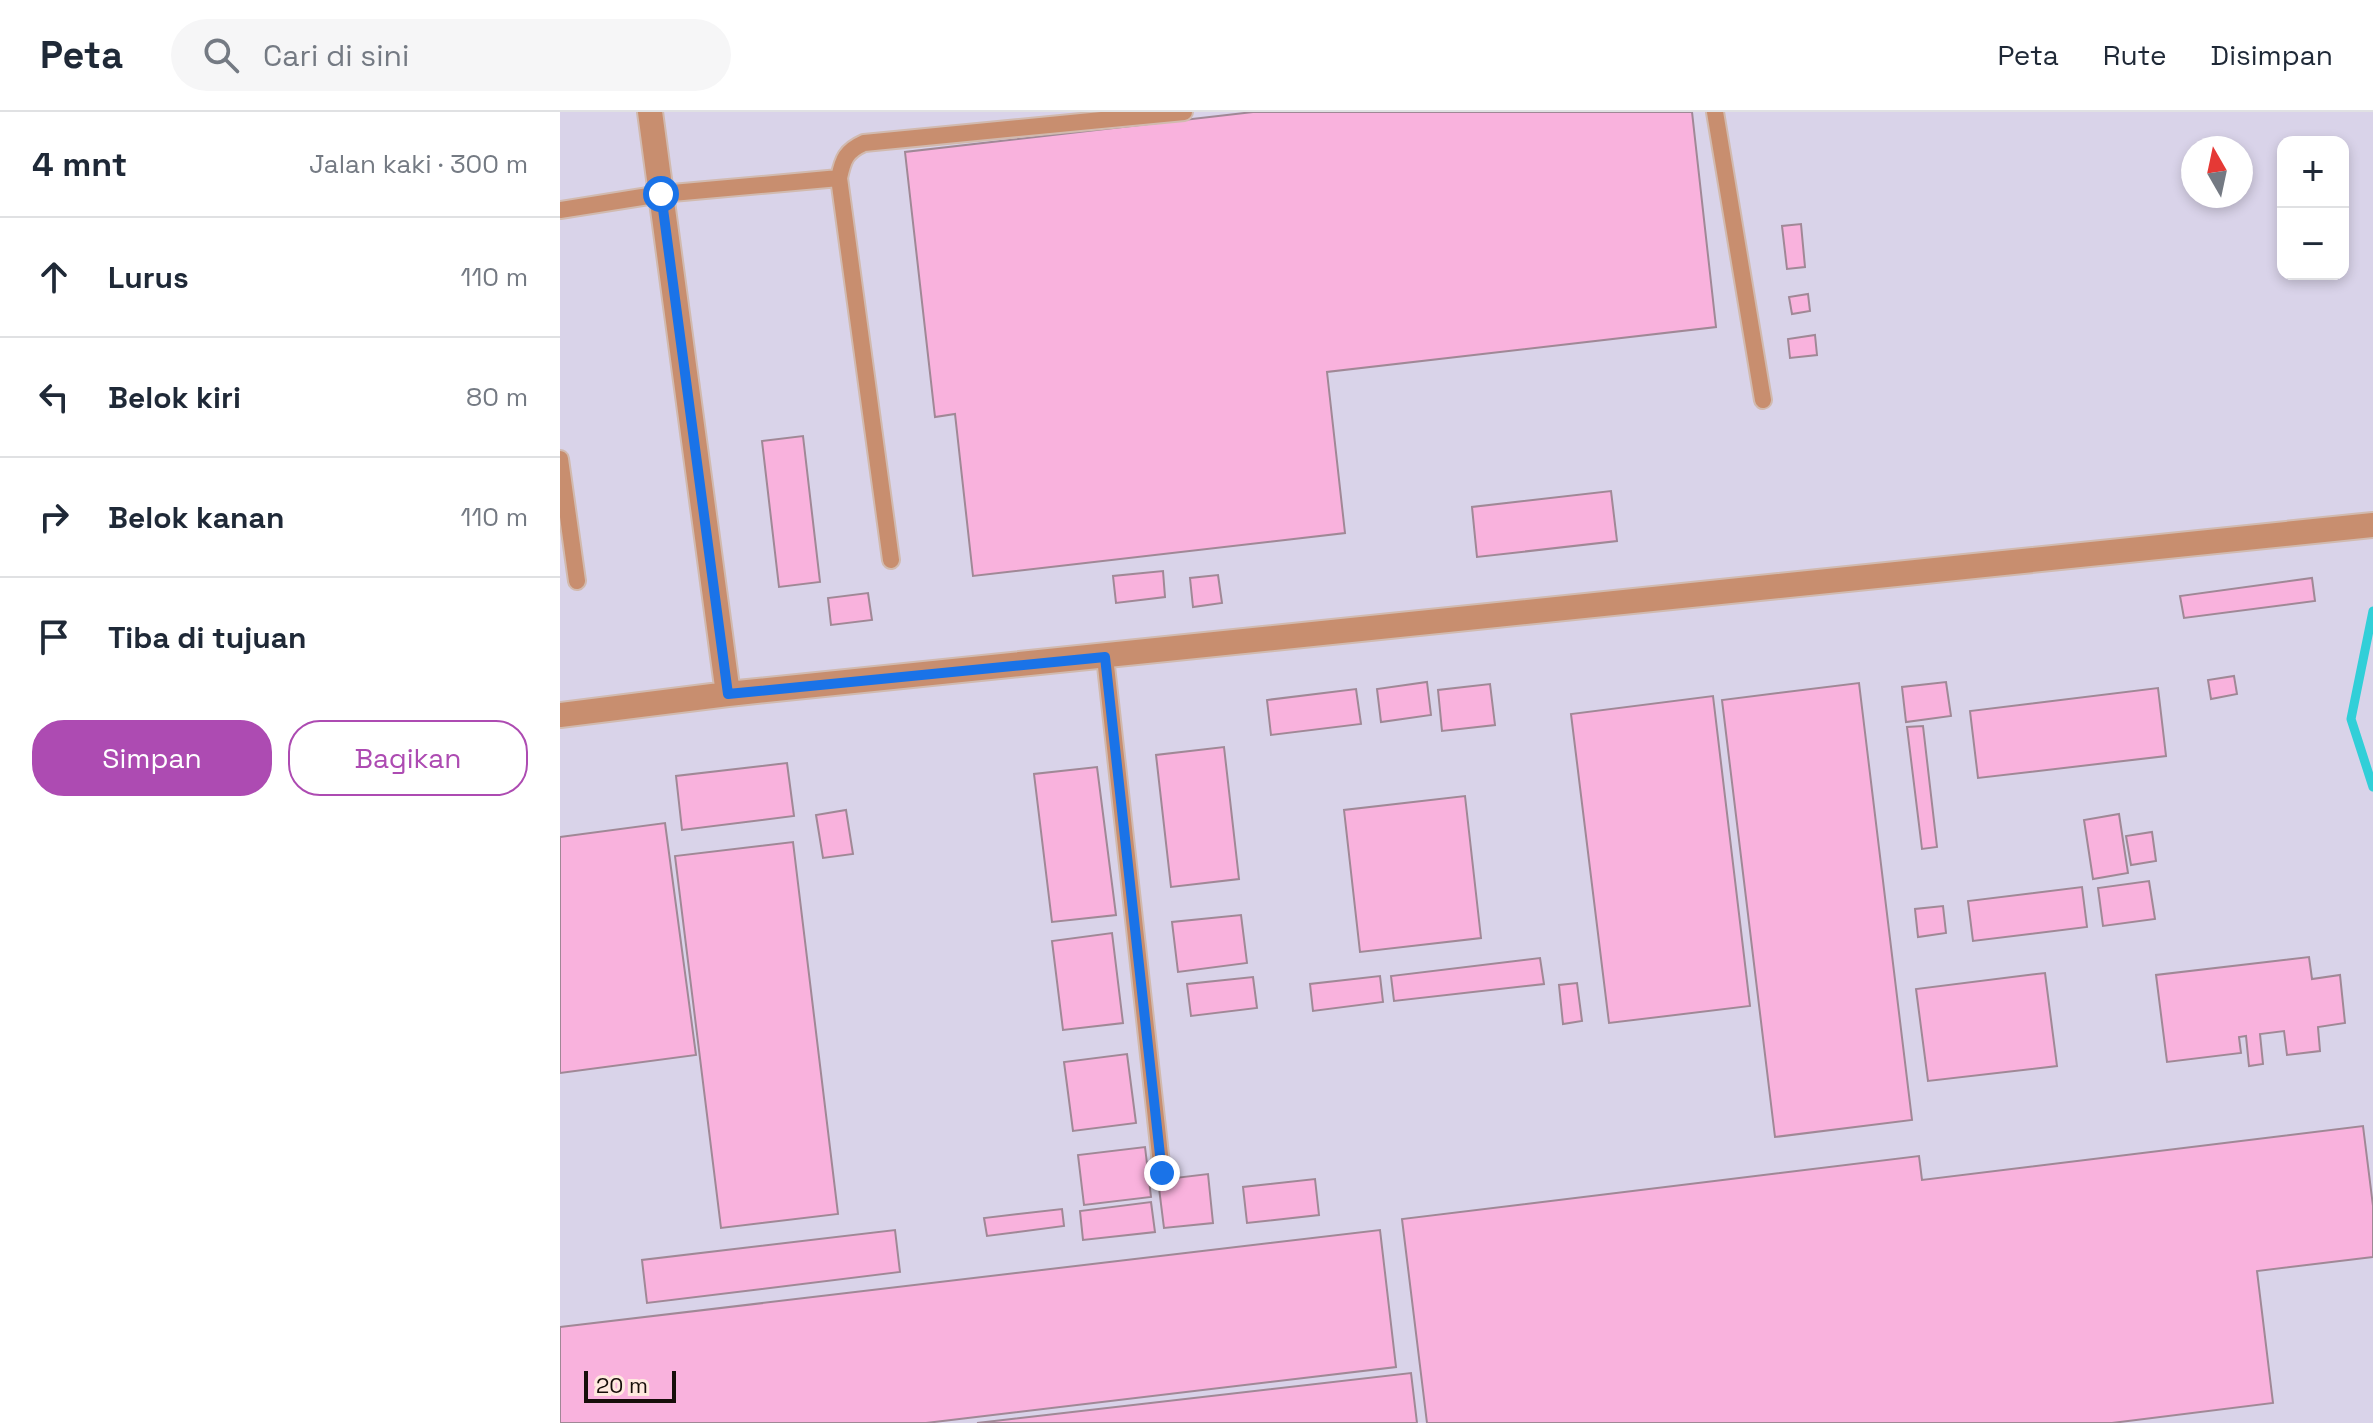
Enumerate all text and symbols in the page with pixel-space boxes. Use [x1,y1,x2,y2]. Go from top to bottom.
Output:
search box [171,19,731,91]
text: Peta [40,31,123,79]
icon: search [199,33,243,77]
text: Cari di sini [263,36,409,75]
text: Peta [1998,37,2059,73]
text: Rute [2103,37,2167,73]
text: Disimpan [2211,37,2333,73]
north arrow [2181,136,2253,208]
map controls [2277,136,2349,280]
button: + [2277,136,2349,208]
text: 4 mnt [32,143,127,186]
text: Jalan kaki · 300 m [309,147,528,181]
route start [643,176,679,212]
button: − [2277,208,2349,280]
icon: ahead [32,255,76,299]
text: Lurus [108,258,189,297]
text: 110 m [461,260,528,294]
icon: left [32,375,76,419]
text: Belok kiri [108,378,241,417]
text: 80 m [466,380,528,414]
icon: right [32,495,76,539]
text: Belok kanan [108,498,284,537]
text: 110 m [461,500,528,534]
icon: arrive [32,615,76,659]
text: Tiba di tujuan [108,618,307,657]
button: Simpan [32,720,272,796]
button: Bagikan [288,720,528,796]
route end [1144,1155,1180,1191]
scale bar [584,1367,676,1403]
text: 20 m [596,1371,648,1399]

